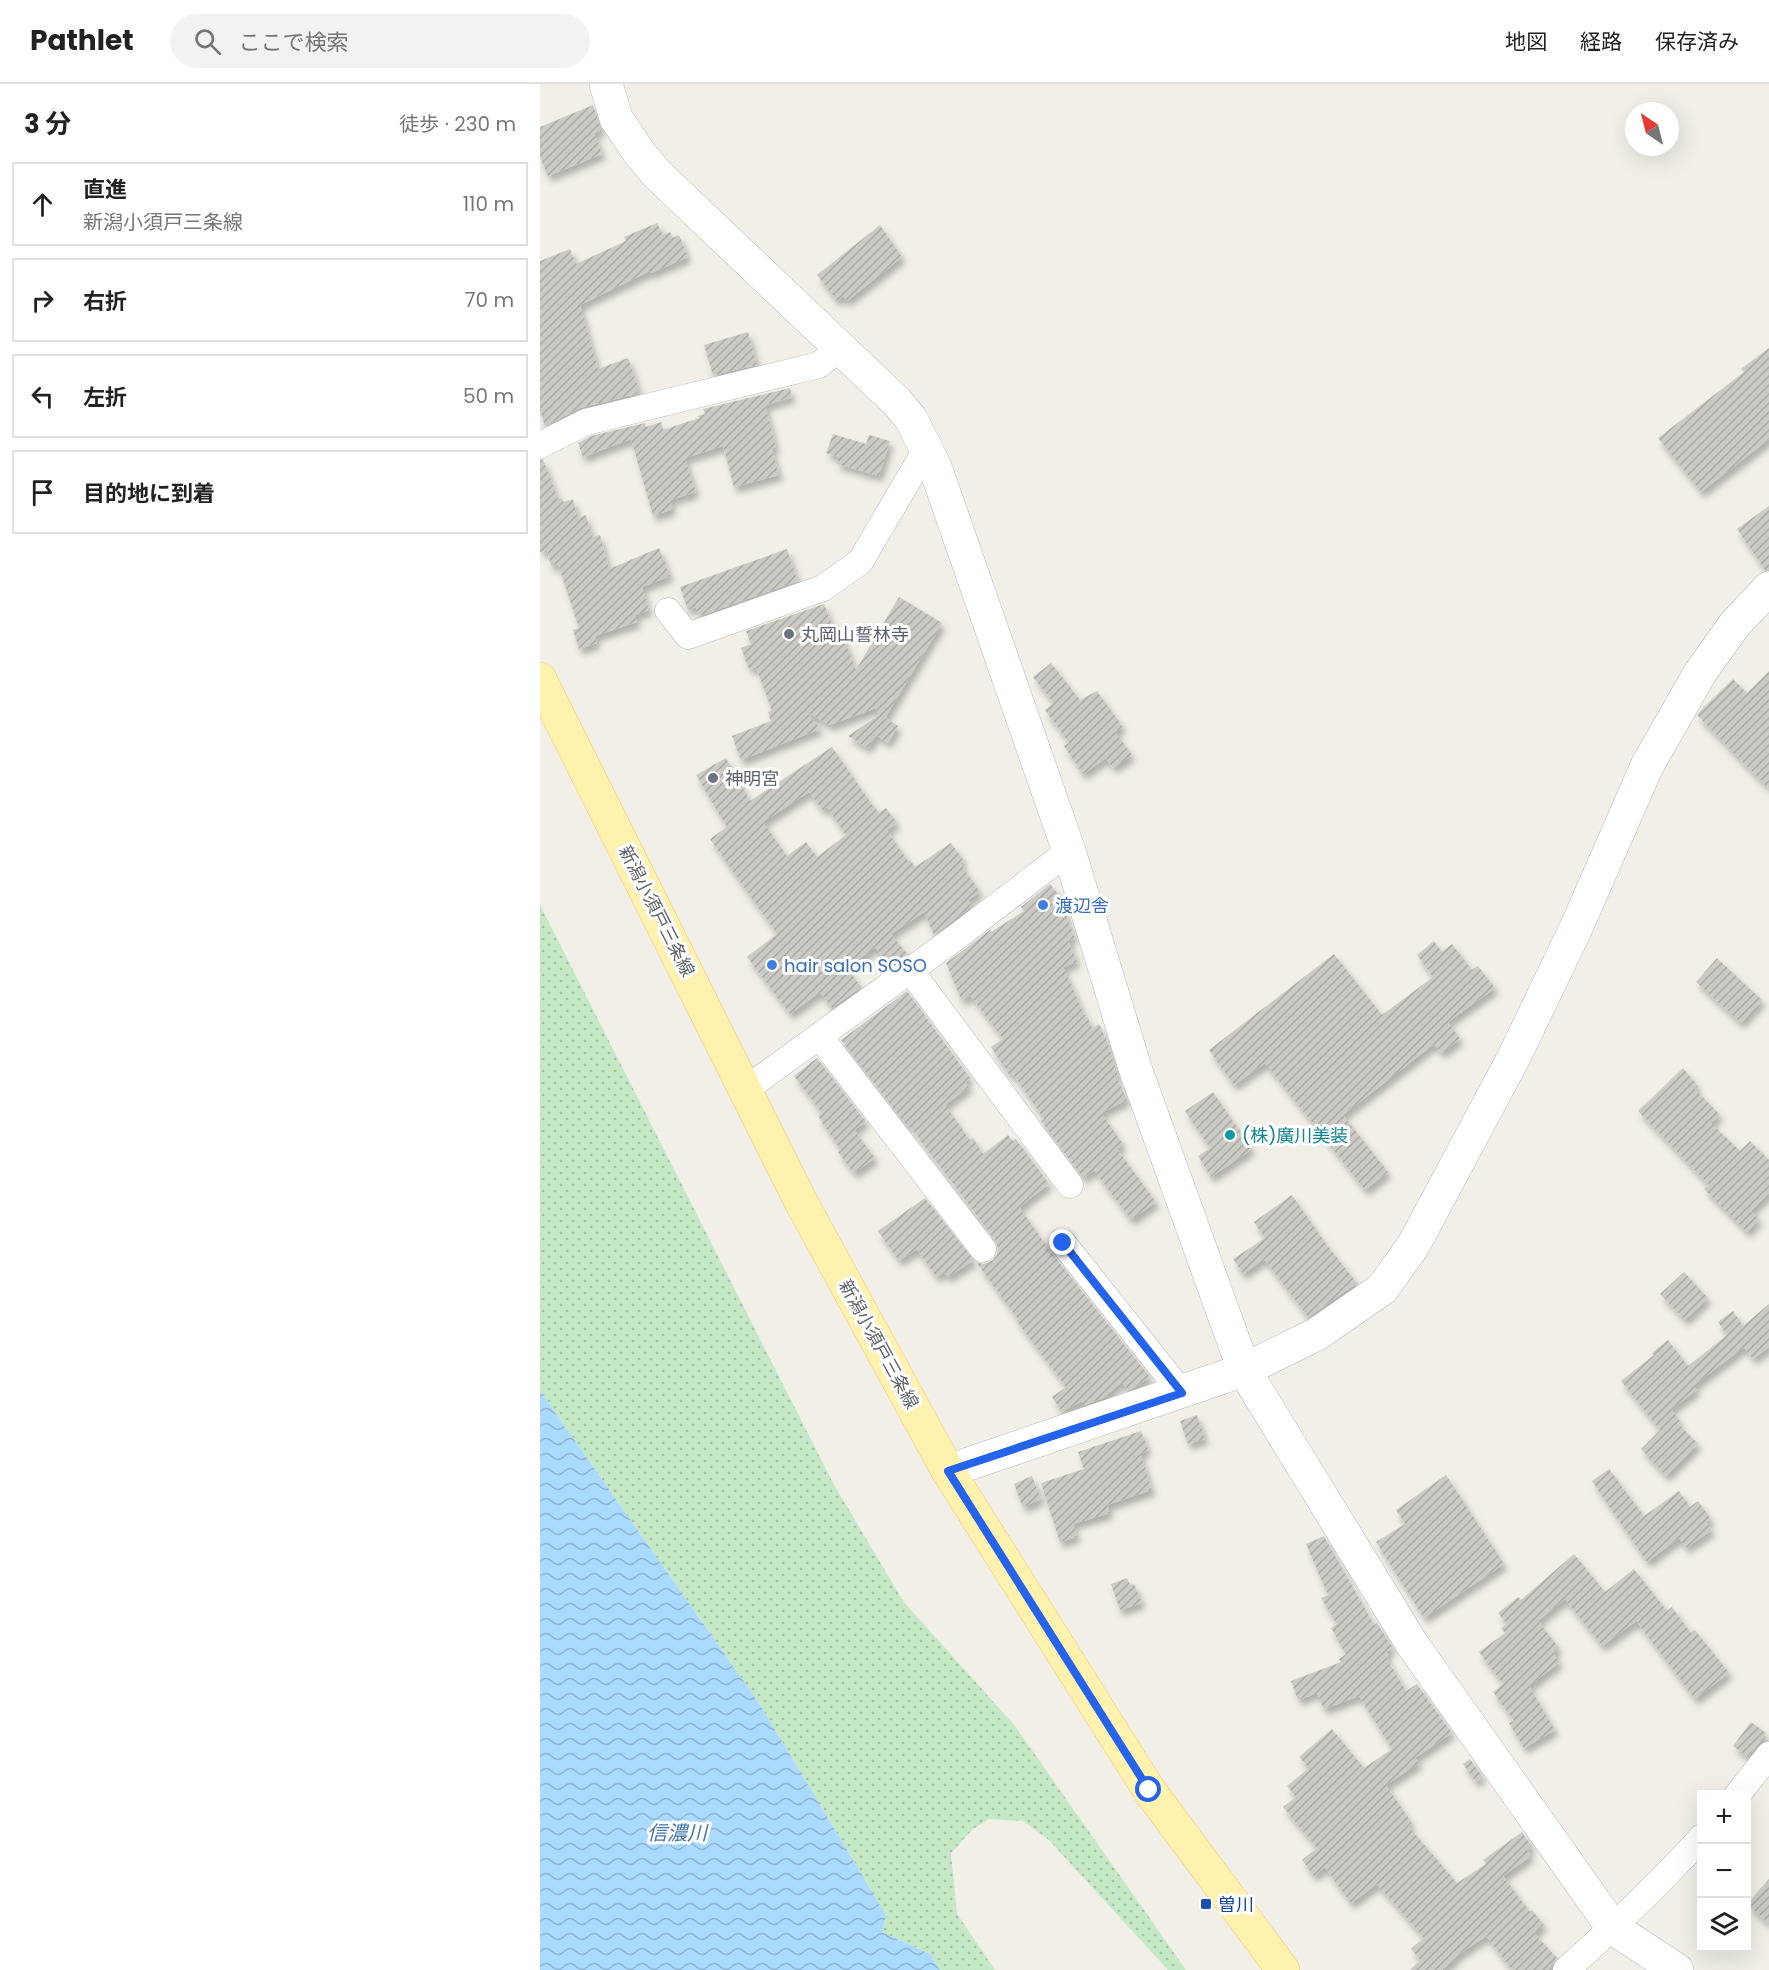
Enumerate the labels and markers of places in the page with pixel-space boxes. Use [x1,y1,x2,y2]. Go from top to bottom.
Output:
place label: 丸岡山誓林寺 [801,622,909,647]
marker: 丸岡山誓林寺 [782,627,796,641]
place label: 神明宮 [725,766,779,791]
marker: 神明宮 [706,771,720,785]
place label: 渡辺舎 [1055,893,1109,918]
marker: 渡辺舎 [1036,898,1050,912]
place label: hair salon SOSO [784,953,927,978]
marker: hair salon SOSO [765,958,779,972]
place label: (株)廣川美装 [1242,1123,1348,1148]
marker: (株)廣川美装 [1223,1128,1237,1142]
place label: 曽川 [1218,1892,1254,1917]
marker: 曽川 [1199,1897,1213,1911]

